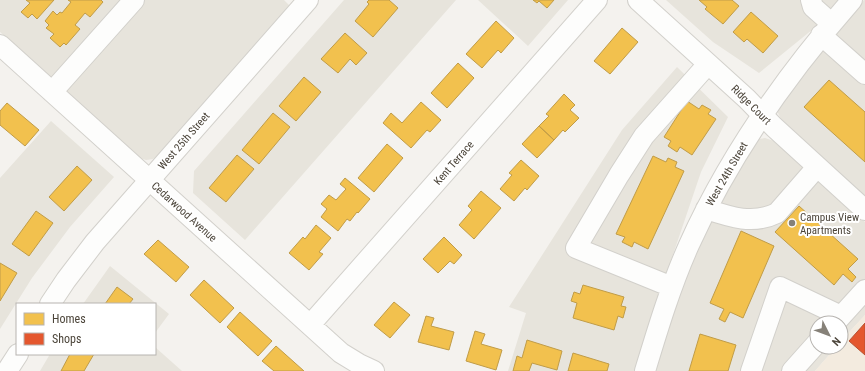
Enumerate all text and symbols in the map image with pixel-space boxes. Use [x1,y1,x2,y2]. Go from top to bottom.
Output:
street label: Ridge Court [728,82,774,128]
street label: West 25th Street [156,110,212,172]
street label: Kent Terrace [431,138,477,188]
street label: West 24th Street [703,140,751,208]
street label: Cedarwood Avenue [149,179,219,245]
place label: Campus View Apartments [800,211,859,237]
marker: Campus View Apartments [787,218,797,228]
legend [16,303,156,355]
text: Homes [52,312,86,326]
north arrow [809,315,849,355]
text: Shops [52,332,81,346]
text: N [829,334,843,348]

